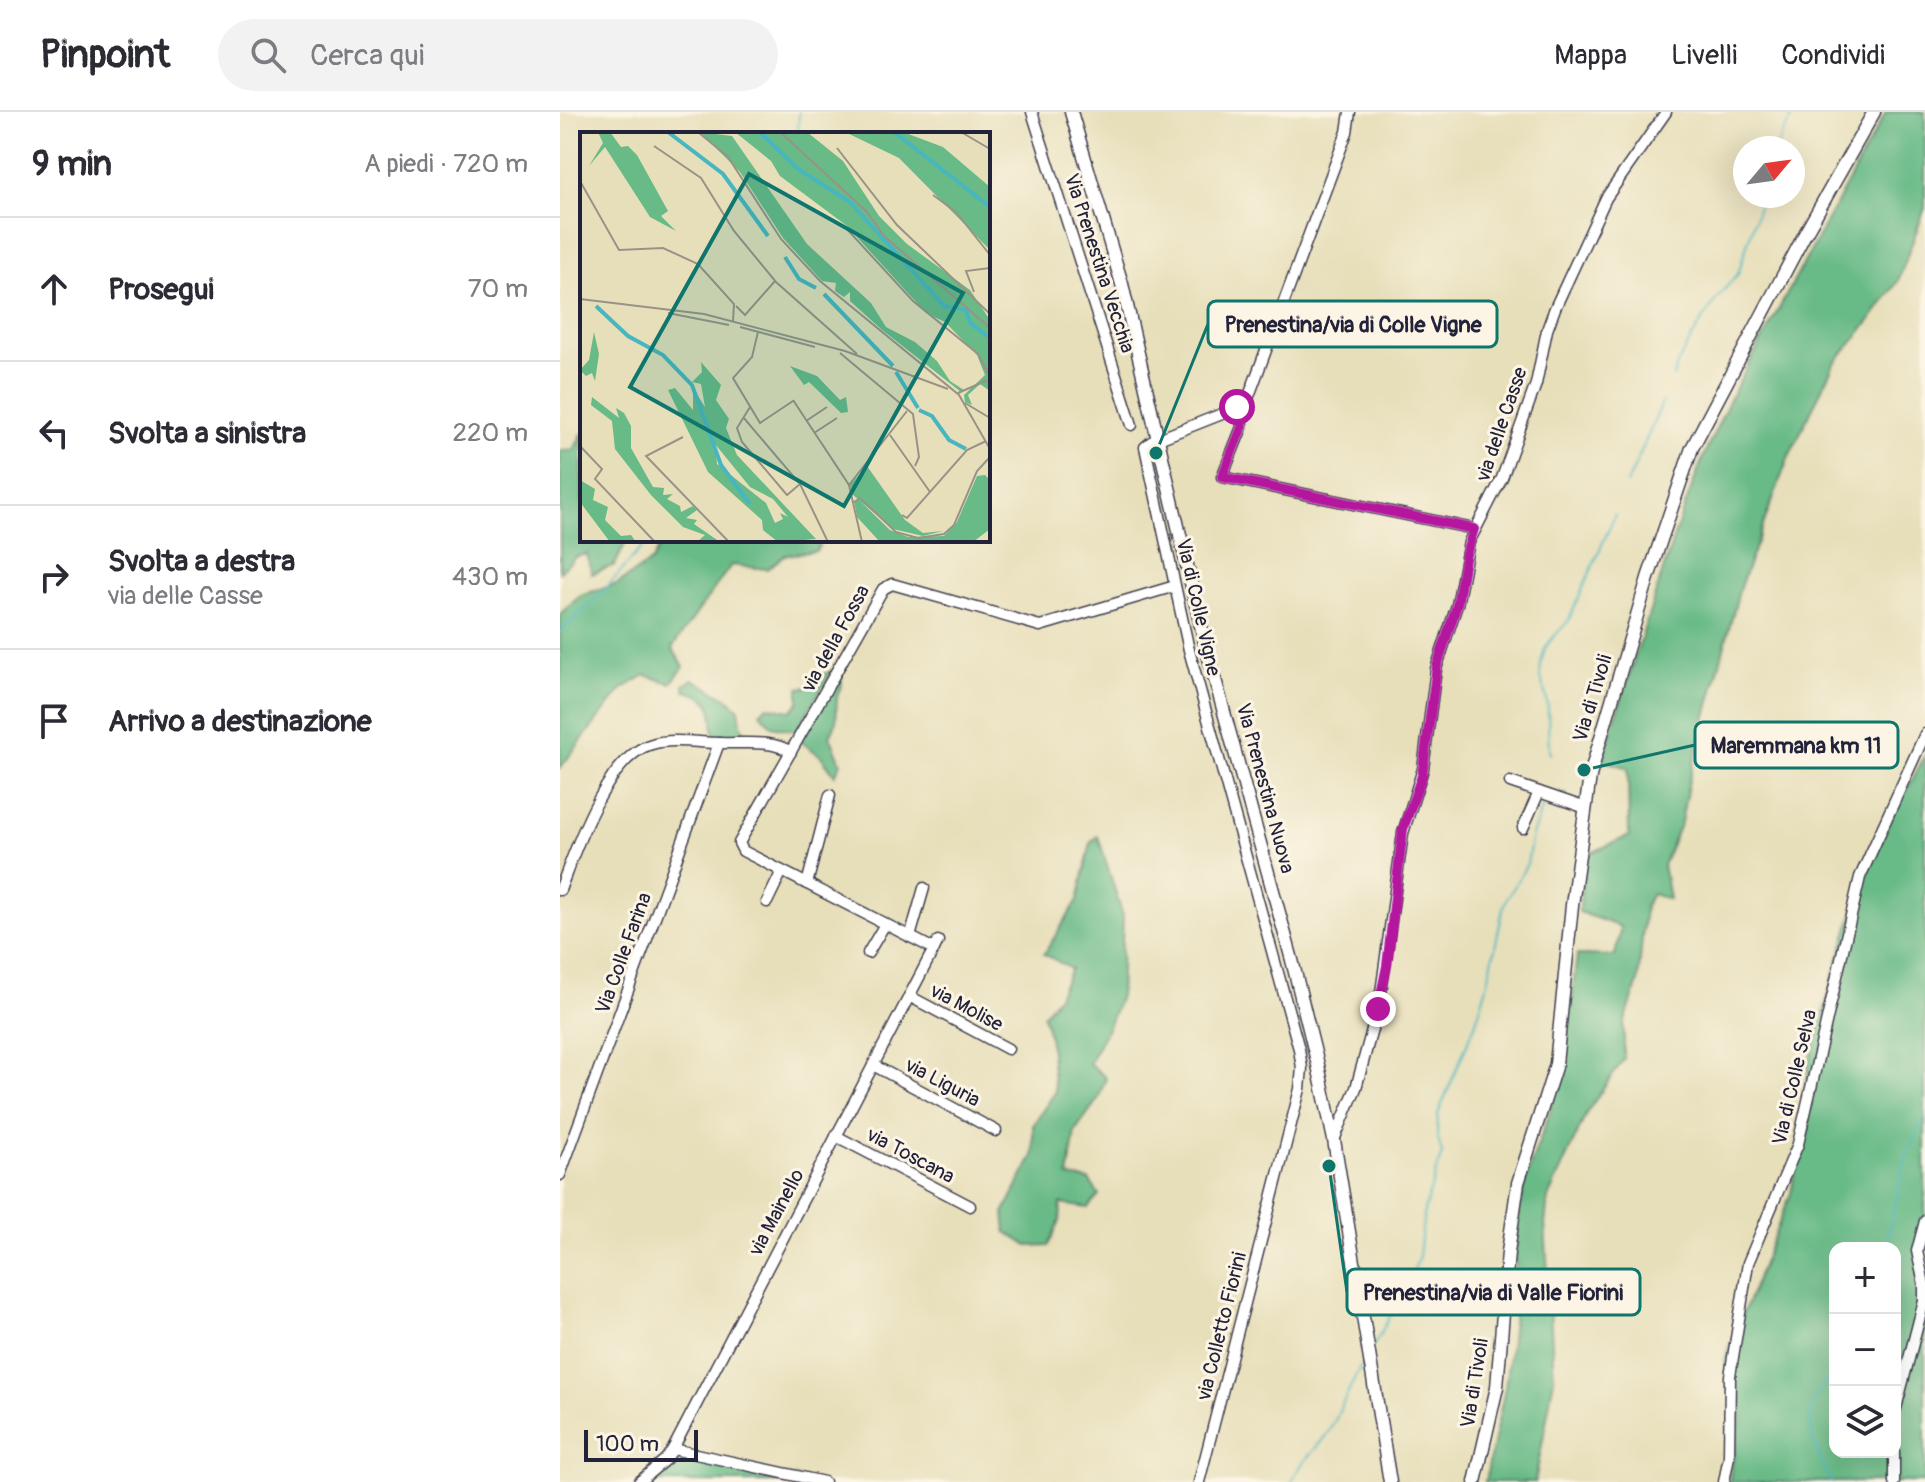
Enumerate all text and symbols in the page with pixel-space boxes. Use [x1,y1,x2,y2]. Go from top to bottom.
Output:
search box [218,19,778,91]
text: Pinpoint [40,31,170,79]
icon: search [246,33,290,77]
text: Cerca qui [310,37,424,74]
text: Mappa [1554,38,1627,73]
text: Livelli [1671,38,1737,73]
text: Condividi [1781,38,1885,73]
inset map [580,132,990,542]
north arrow [1733,136,1805,208]
text: 9 min [32,143,112,186]
text: A piedi · 720 m [364,148,528,180]
street label: Via Prenestina Vecchia [1059,170,1140,356]
icon: ahead [32,267,76,311]
text: Prosegui [108,271,214,308]
text: 70 m [468,273,528,305]
callout: Prenestina/via di Colle Vigne [1208,301,1497,347]
text: Prenestina/via di Colle Vigne [1224,311,1483,339]
street label: via delle Casse [1470,364,1533,486]
route start [1219,389,1255,425]
icon: left [32,411,76,455]
text: Svolta a sinistra [108,415,306,452]
text: 220 m [452,417,528,449]
street label: Via di Colle Vigne [1171,536,1227,678]
text: Svolta a destra [108,543,295,580]
icon: right [32,555,76,599]
text: 430 m [452,561,528,593]
text: via delle Casse [108,580,263,612]
street label: via della Fossa [795,580,875,697]
street label: Via di Tivoli [1567,651,1618,745]
icon: arrive [32,699,76,743]
street label: Via Prenestina Nuova [1231,700,1300,876]
text: Arrivo a destinazione [108,703,372,740]
callout: Maremmana km 11 [1695,722,1898,768]
text: Maremmana km 11 [1711,732,1881,760]
street label: Via Colle Farina [590,889,657,1017]
street label: via Molise [925,978,1007,1037]
route end [1360,991,1396,1027]
street label: Via di Colle Selva [1767,1007,1822,1147]
street label: via Liguria [900,1052,984,1113]
street label: via Toscana [862,1122,959,1189]
street label: via Mainello [743,1164,810,1261]
map controls [1829,1242,1901,1458]
button: + [1829,1242,1901,1314]
street label: via Colletto Fiorini [1191,1250,1252,1404]
callout: Prenestina/via di Valle Fiorini [1347,1269,1640,1315]
text: Prenestina/via di Valle Fiorini [1363,1279,1623,1307]
button: − [1829,1314,1901,1386]
street label: Via di Tivoli [1455,1337,1494,1430]
button: layers [1829,1386,1901,1458]
scale bar [584,1426,698,1462]
text: 100 m [596,1430,659,1458]

